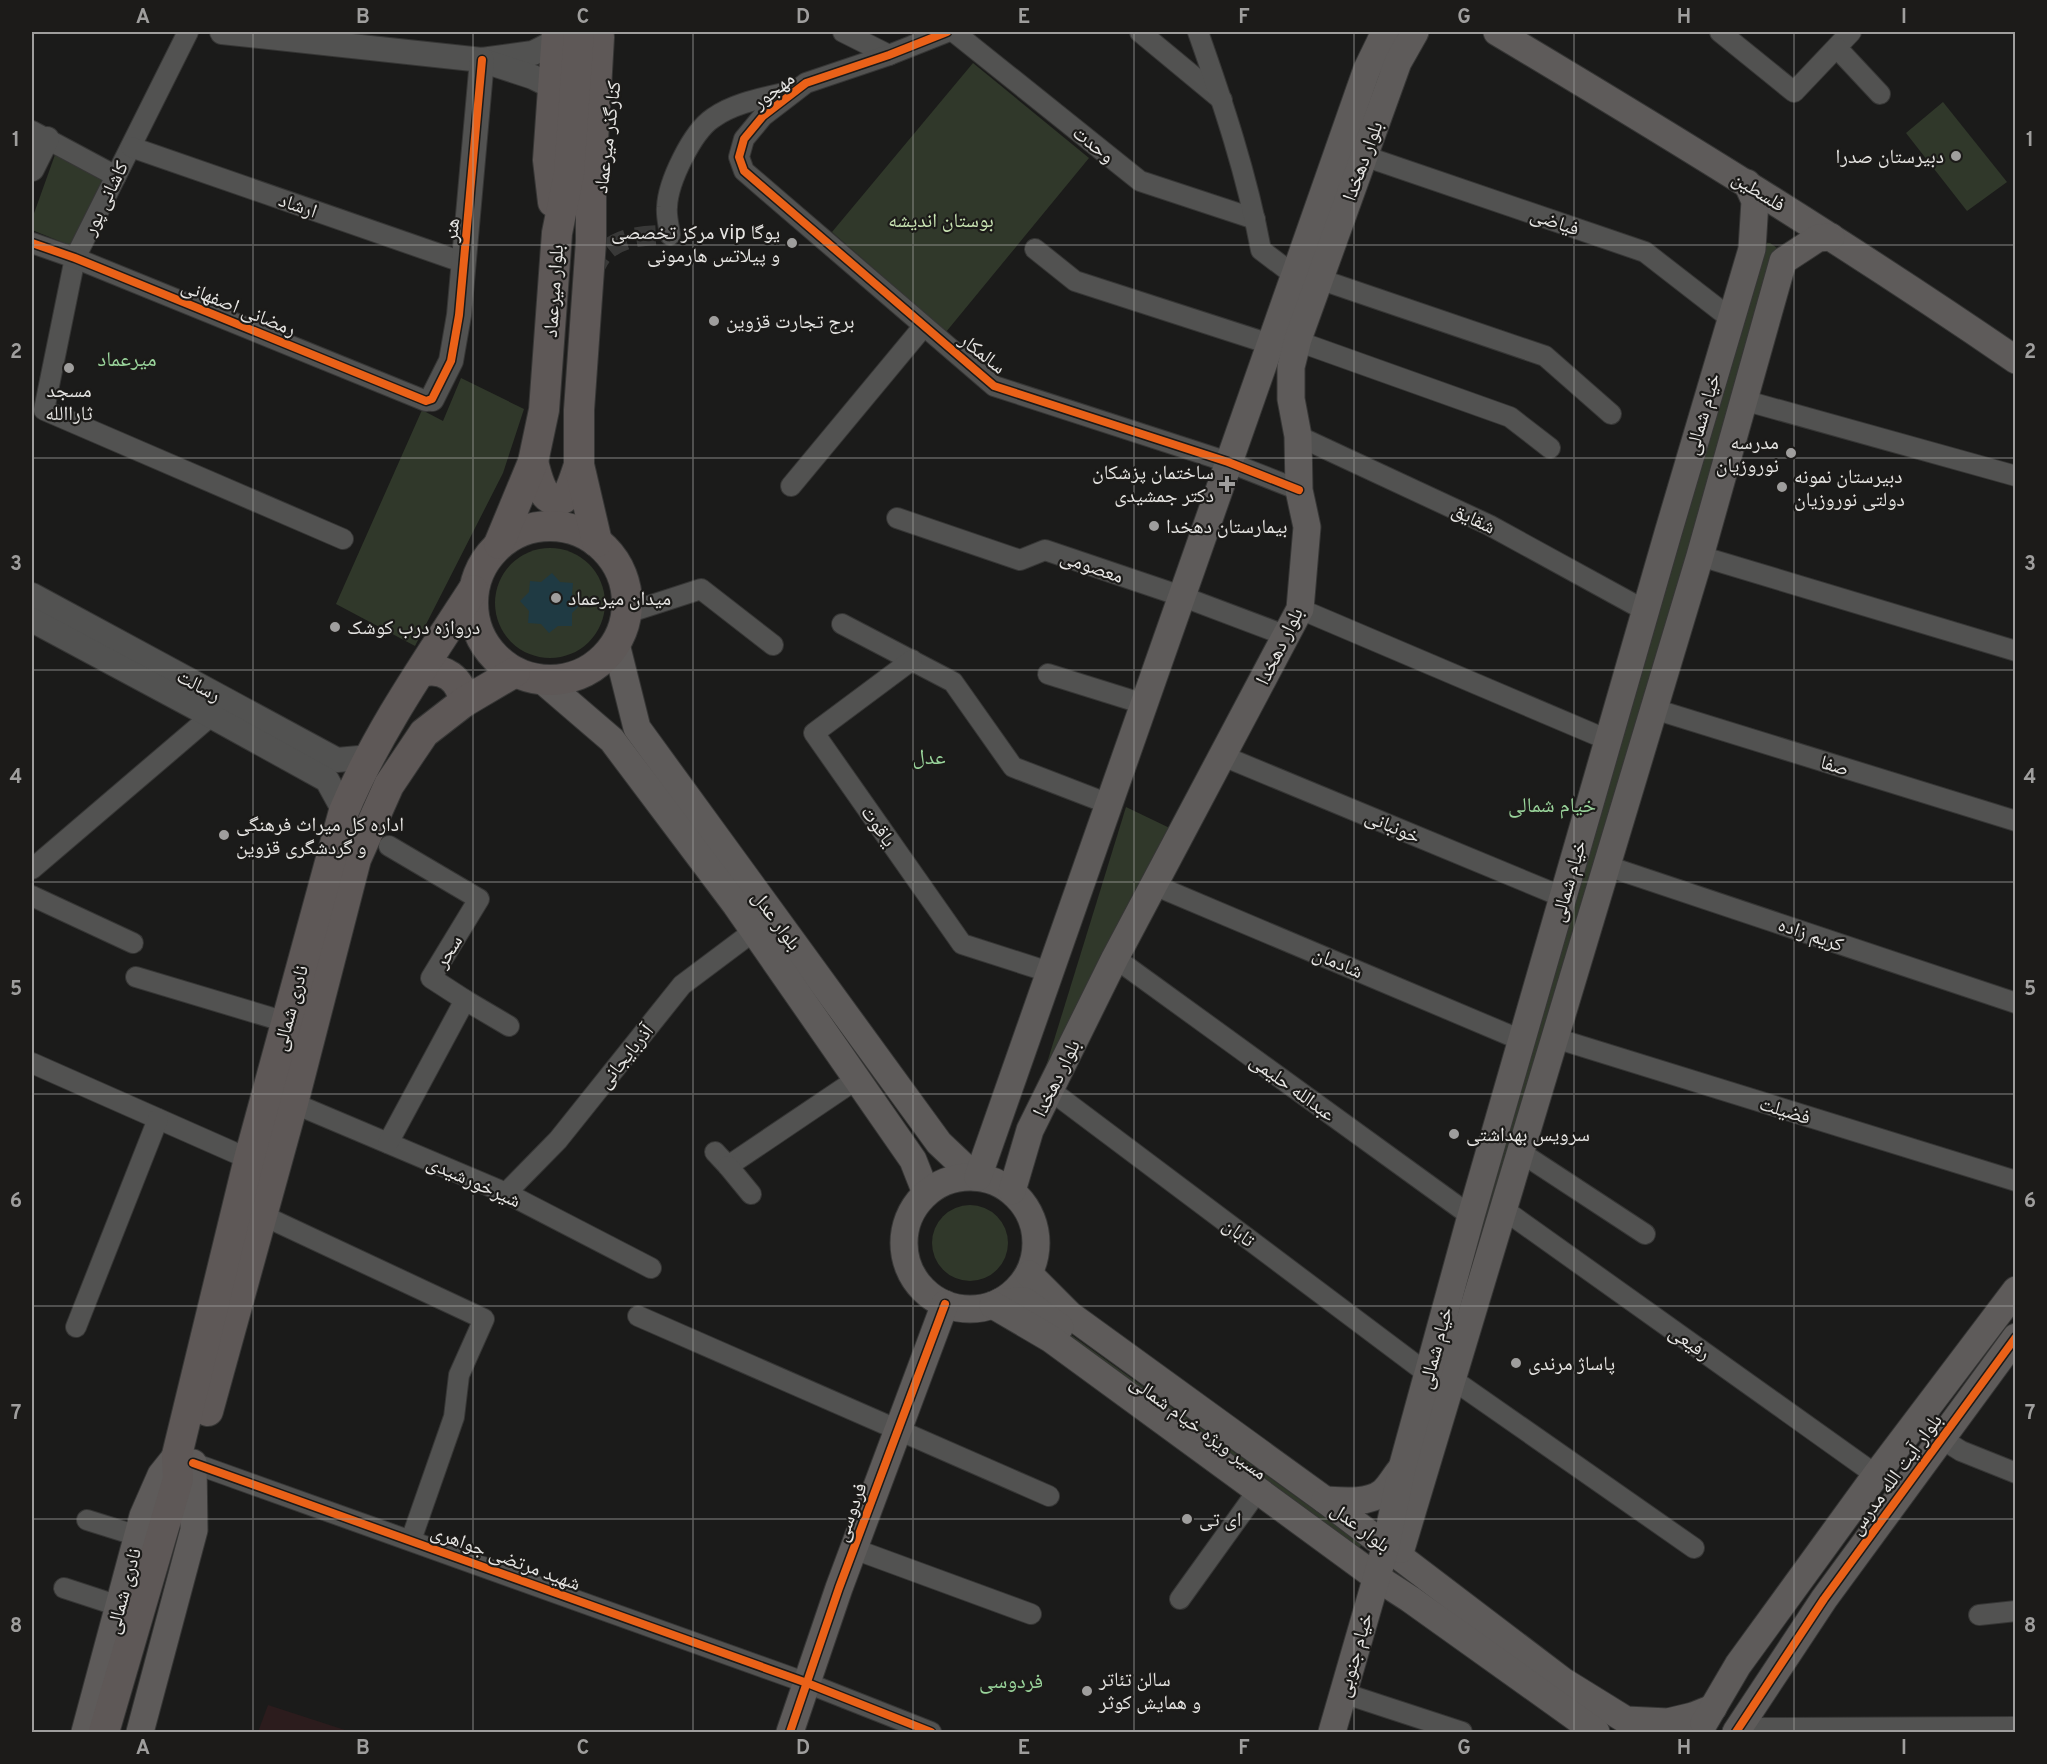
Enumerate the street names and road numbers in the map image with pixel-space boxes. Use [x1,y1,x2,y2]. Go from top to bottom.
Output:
street label: مهجور [747,67,801,117]
street label: کنارگذر میرعماد [589,79,629,195]
street label: بلوار دهخدا [1337,118,1390,205]
street label: وحدت [1066,121,1119,170]
street label: کاشانی پور [77,157,136,241]
street label: فلسطین [1726,166,1789,219]
street label: ارشاد [275,188,320,226]
street label: فیاضی [1526,202,1582,243]
street label: هنر [439,217,467,244]
street label: بلوار میرعماد [539,244,571,338]
street label: رمضانی اصفهانی [177,274,299,344]
street label: سالمکار [952,327,1011,381]
street label: خیام شمالی [1680,370,1728,458]
street label: شقایق [1447,498,1499,541]
street label: معصومی [1056,545,1126,591]
street label: بلوار دهخدا [1251,604,1311,690]
street label: رسالت [171,664,225,709]
street label: صفا [1817,750,1852,784]
street label: یاقوت [854,801,901,853]
street label: خونبانی [1361,805,1424,851]
street label: خیام شمالی [1546,837,1594,925]
street label: بلوار عدل [745,886,806,956]
street label: کریم زاده [1774,913,1846,959]
street label: سحر [429,931,470,974]
street label: شادمان [1308,942,1366,986]
street label: نادری شمالی [268,963,316,1054]
street label: آذربایجانی [593,1019,661,1095]
street label: بلوار دهخدا [1028,1036,1088,1122]
street label: عبدالله حلیمی [1244,1049,1340,1128]
street label: فضیلت [1756,1092,1813,1132]
street label: شیرخورشیدی [422,1151,524,1215]
street label: تابان [1216,1213,1259,1254]
street label: خیام شمالی [1414,1304,1460,1392]
street label: رفیعی [1663,1320,1715,1367]
street label: مسیر ویژه خیام شمالی [1124,1370,1272,1487]
street label: بلوار آیت الله مدرس [1844,1409,1949,1541]
street label: فردوسی [829,1480,875,1546]
street label: بلوار عدل [1325,1498,1395,1560]
street label: شهید مرتضی جواهری [427,1520,584,1598]
street label: نادری شمالی [101,1546,149,1637]
street label: خیام جنوبی [1331,1610,1380,1701]

